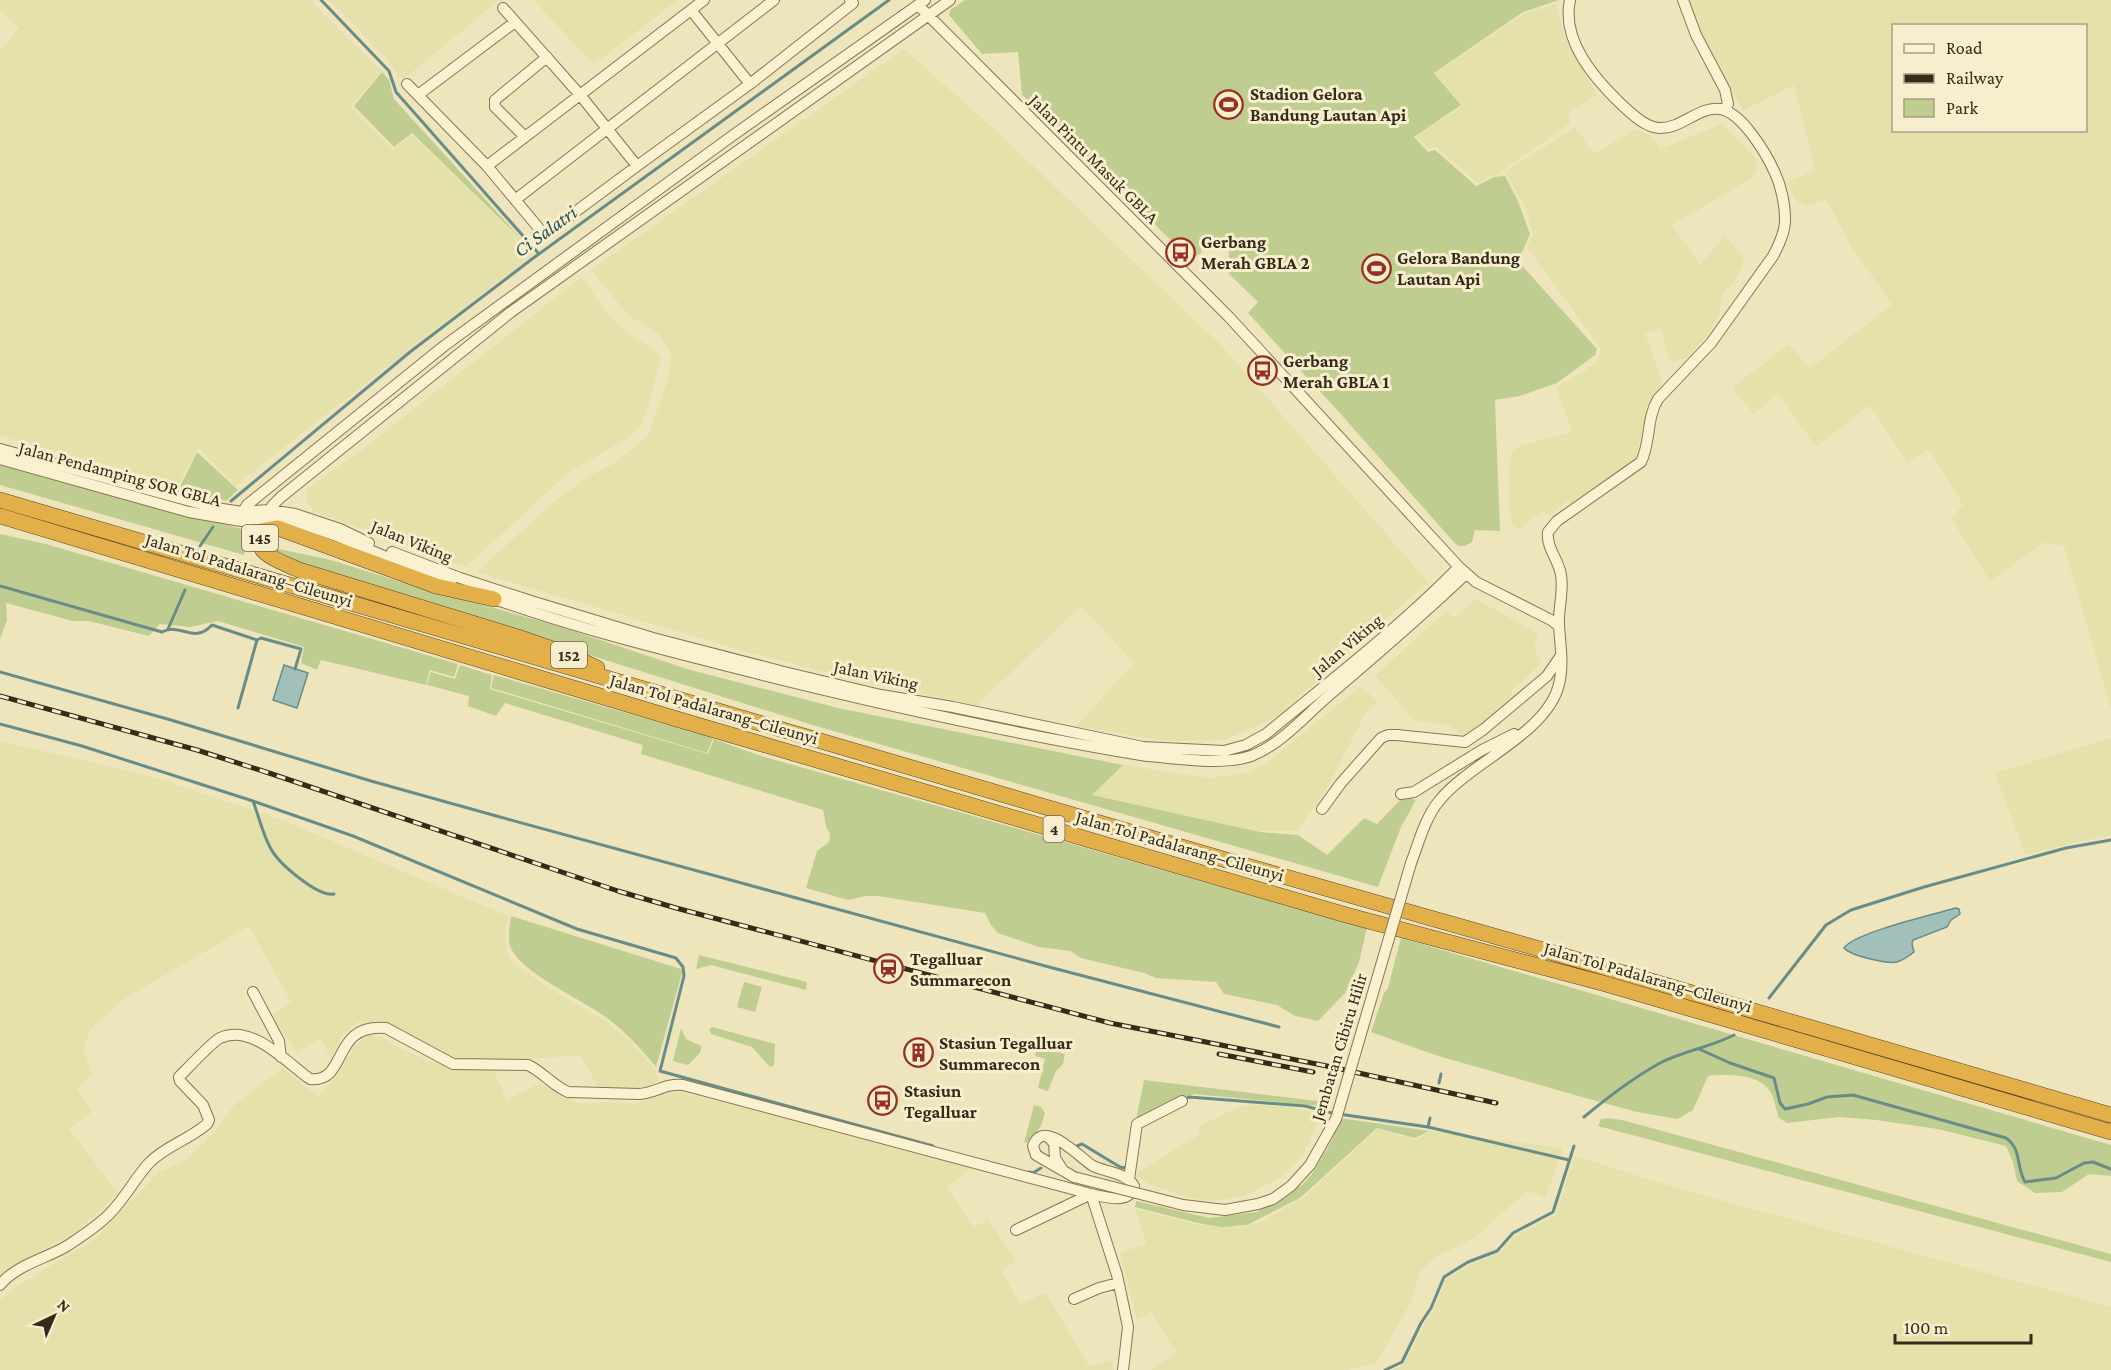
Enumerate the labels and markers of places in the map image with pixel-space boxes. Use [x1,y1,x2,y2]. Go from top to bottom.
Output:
place label: Stadion Gelora Bandung Lautan Api [1250,84,1407,125]
sports icon: Stadion Gelora Bandung Lautan Api [1213,88,1245,120]
place label: Gerbang Merah GBLA 2 [1201,232,1310,273]
bus stop icon: Gerbang Merah GBLA 2 [1164,236,1196,268]
place label: Gelora Bandung Lautan Api [1397,248,1520,289]
sports icon: Gelora Bandung Lautan Api [1360,252,1392,284]
place label: Gerbang Merah GBLA 1 [1283,351,1389,392]
bus stop icon: Gerbang Merah GBLA 1 [1246,355,1278,387]
place label: Tegalluar Summarecon [910,949,1012,990]
station icon: Tegalluar Summarecon [873,953,905,985]
place label: Stasiun Tegalluar Summarecon [939,1033,1073,1074]
building icon: Stasiun Tegalluar Summarecon [902,1037,934,1069]
place label: Stasiun Tegalluar [904,1081,977,1122]
bus stop icon: Stasiun Tegalluar [867,1085,899,1117]

